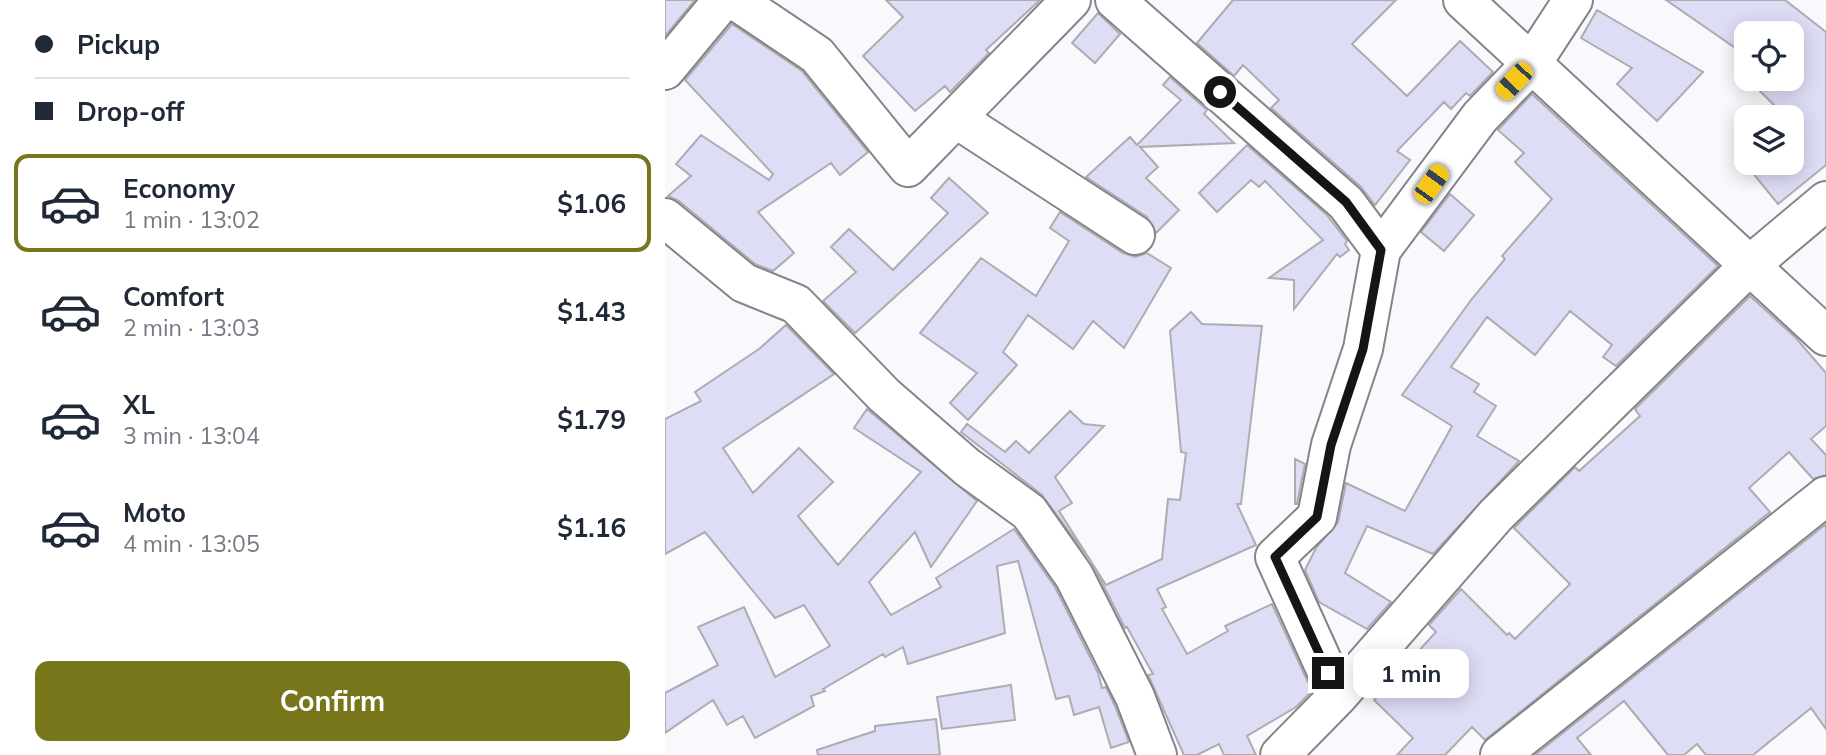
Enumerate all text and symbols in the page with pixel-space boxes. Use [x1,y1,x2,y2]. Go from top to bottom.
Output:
map controls [1734,21,1804,175]
button: locate [1734,21,1804,91]
text: Pickup [77,28,160,61]
car [1492,58,1537,104]
route start [1204,76,1236,108]
text: Drop-off [77,95,184,128]
button: layers [1734,105,1804,175]
car [1411,161,1452,207]
icon: car [39,172,102,235]
text: Economy [123,172,235,205]
text: $1.06 [557,187,626,220]
text: 1 min · 13:02 [123,205,260,234]
icon: car [39,280,102,343]
text: Comfort [123,280,224,313]
text: $1.43 [557,295,626,328]
text: 2 min · 13:03 [123,313,260,342]
icon: car [39,388,102,451]
text: XL [123,388,155,421]
text: $1.79 [557,403,626,436]
text: 3 min · 13:04 [123,421,260,450]
icon: car [39,496,102,559]
text: Moto [123,496,186,529]
text: $1.16 [557,511,626,544]
text: 4 min · 13:05 [123,529,260,558]
callout: 1 min [1353,648,1468,698]
route end [1312,657,1344,689]
text: 1 min [1381,659,1441,688]
button: Confirm [35,661,630,741]

